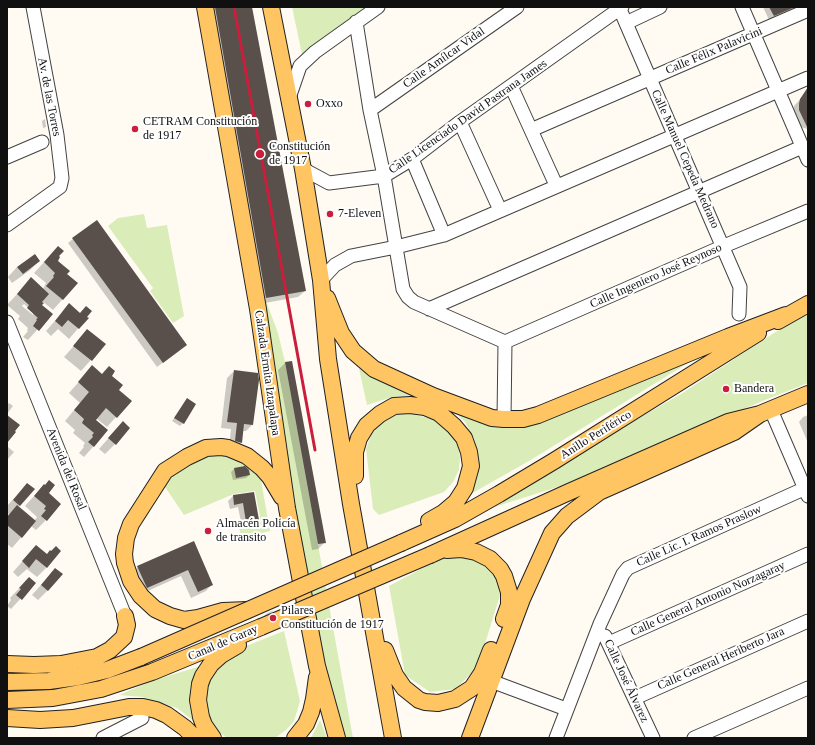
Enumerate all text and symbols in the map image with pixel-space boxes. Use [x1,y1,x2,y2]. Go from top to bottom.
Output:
street label: Calle Amílcar Vidal [400,24,488,92]
street label: Calle Félix Palavicini [663,24,765,78]
street label: Av. de las Torres [34,56,64,138]
street label: Calle Licenciado David Pastrana James [386,57,550,177]
street label: Calle Manuel Cepeda Medrano [648,87,722,231]
place label: Oxxo [316,97,343,111]
marker: Oxxo [303,99,313,109]
place label: CETRAM Constitución de 1917 [143,115,257,143]
marker: CETRAM Constitución de 1917 [130,124,140,134]
place label: Constitución de 1917 [269,140,330,168]
marker: Constitución de 1917 [254,148,266,160]
place label: 7-Eleven [338,207,381,221]
marker: 7-Eleven [325,209,335,219]
street label: Calle Ingeniero José Reynoso [588,240,724,312]
street label: Calzada Ermita Iztapalapa [251,309,283,437]
place label: Bandera [734,382,774,396]
marker: Bandera [721,384,731,394]
street label: Anillo Periférico [558,407,634,463]
street label: Avenida del Rosal [43,426,89,512]
street label: Calle Lic. I. Ramos Praslow [634,502,764,570]
place label: Almacén Policía de transito [216,517,296,545]
marker: Almacén Policía de transito [203,526,213,536]
street label: Calle General Antonio Norzagaray [629,558,787,640]
place label: Pilares Constitución de 1917 [281,604,384,632]
marker: Pilares Constitución de 1917 [268,613,278,623]
street label: Canal de Garay [186,622,260,664]
street label: Calle General Heriberto Jara [655,624,787,694]
street label: Calle José Álvarez [600,637,652,725]

